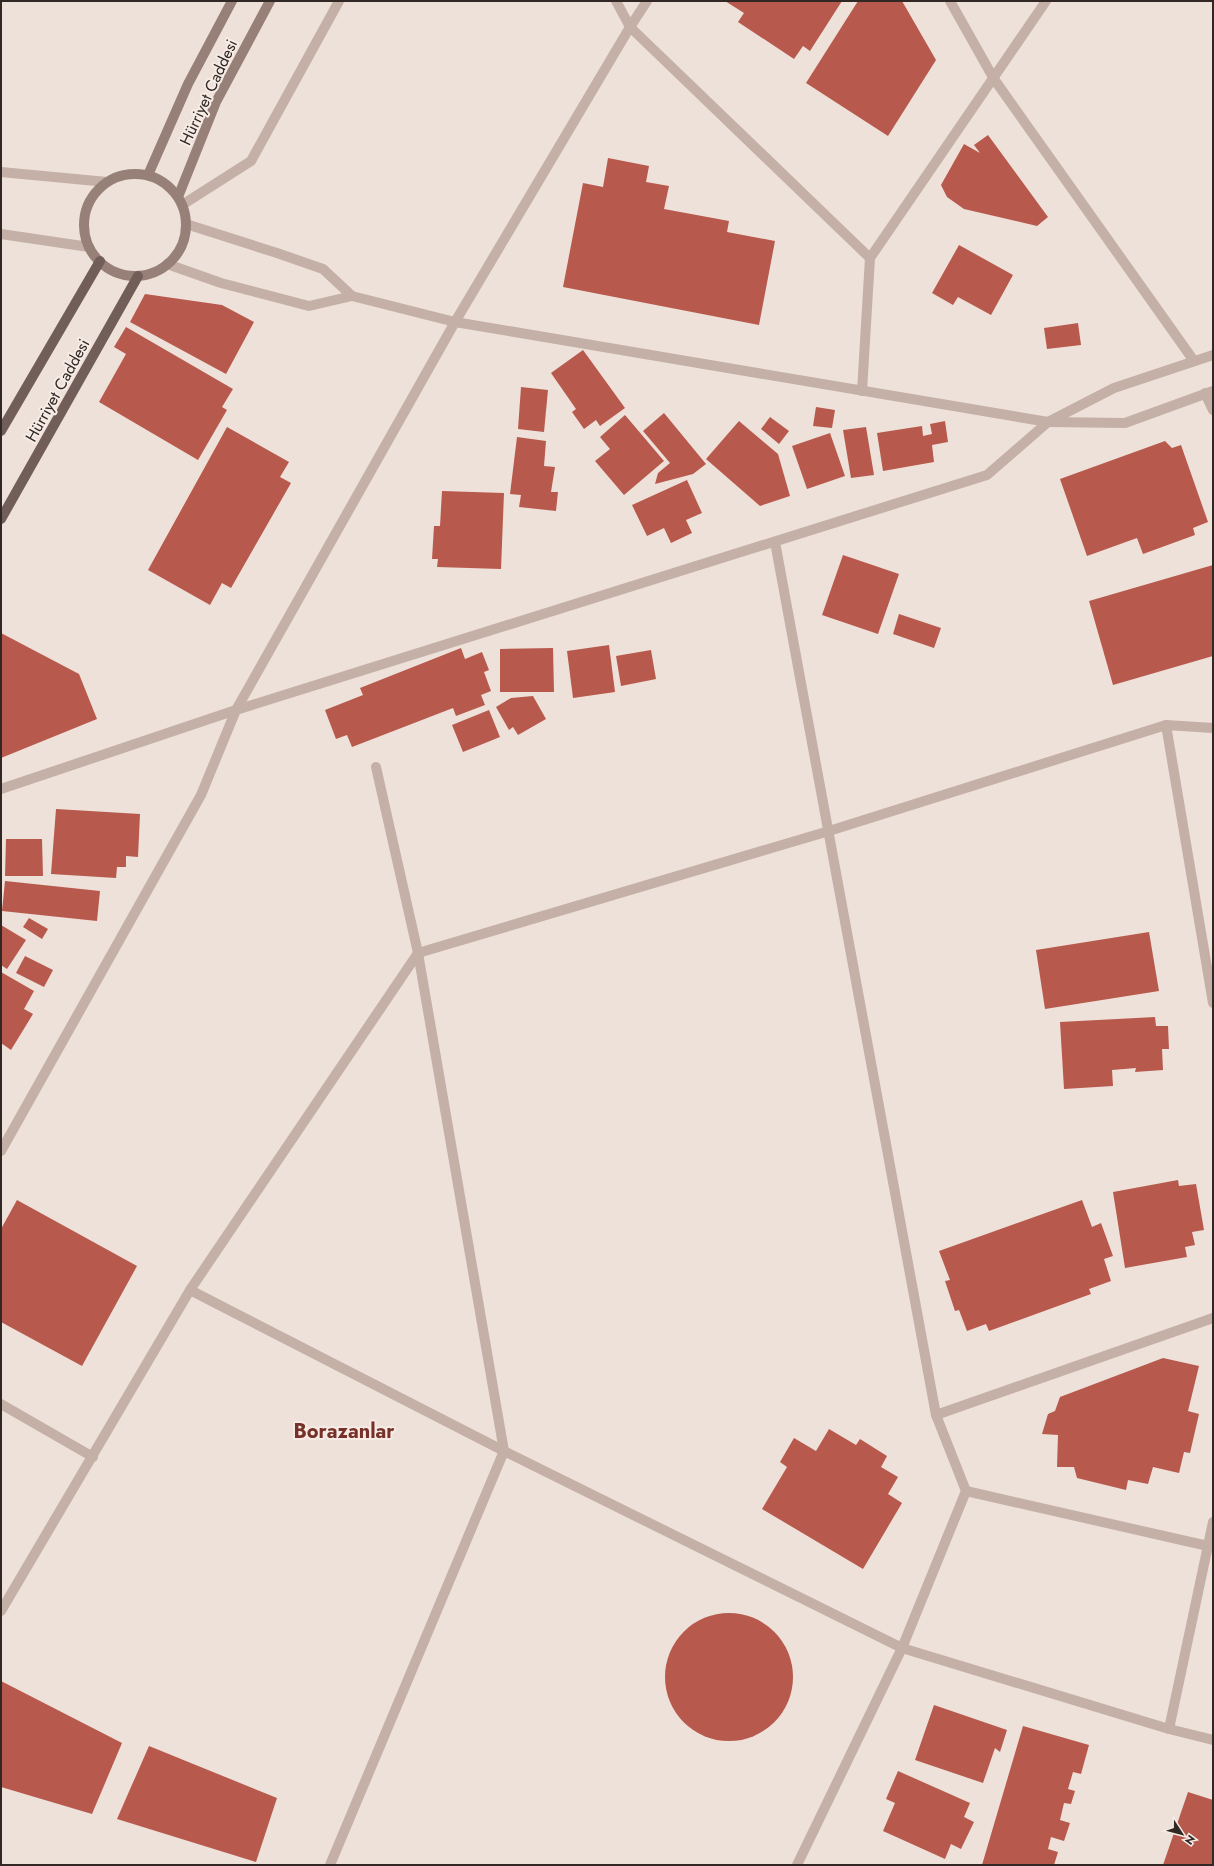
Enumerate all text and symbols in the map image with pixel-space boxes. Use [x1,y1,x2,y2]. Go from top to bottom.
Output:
street label: Hürriyet Caddesi [174,36,243,149]
street label: Hürriyet Caddesi [20,335,95,446]
district label: Borazanlar [293,1417,395,1446]
north arrow [1162,1814,1202,1854]
text: N [1181,1832,1199,1848]

